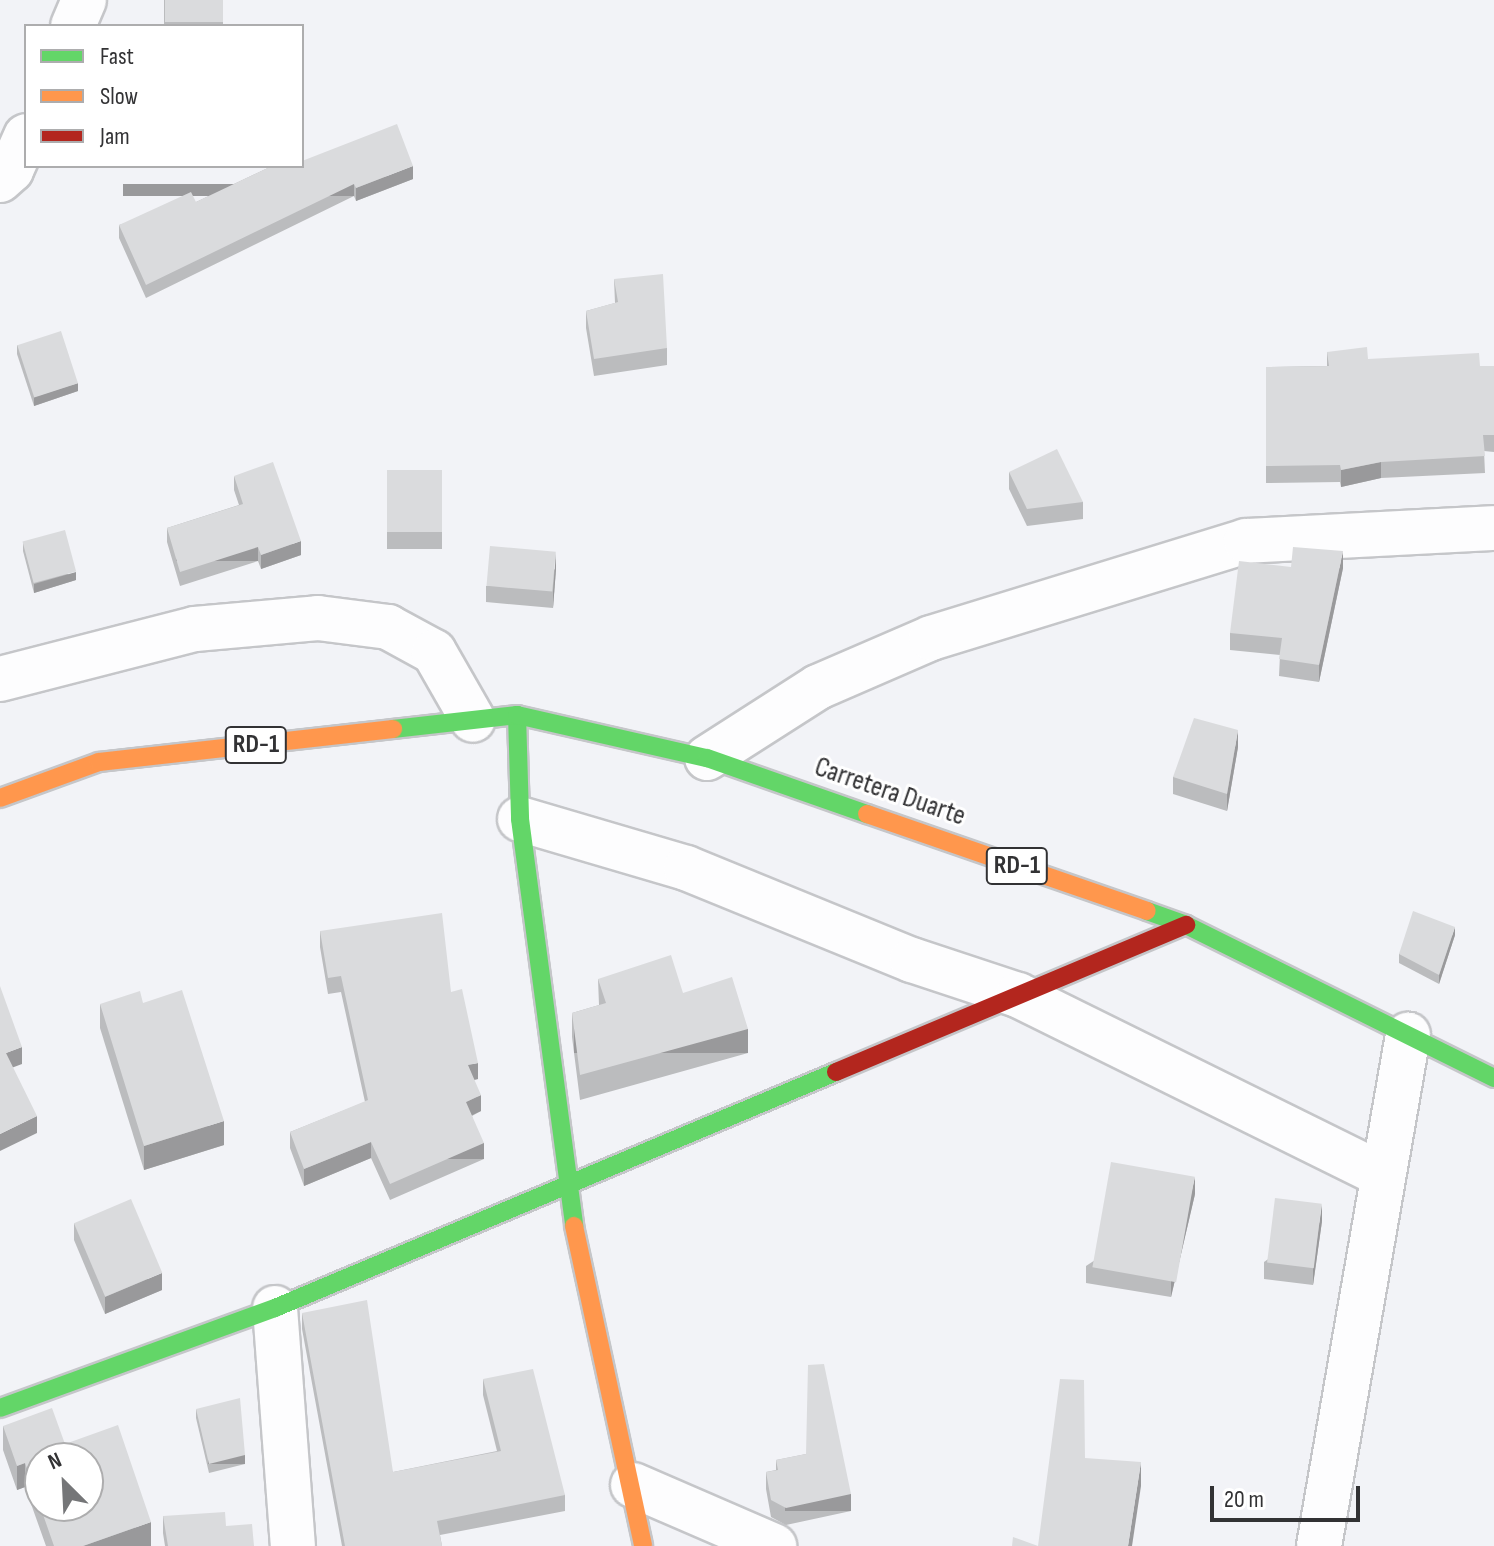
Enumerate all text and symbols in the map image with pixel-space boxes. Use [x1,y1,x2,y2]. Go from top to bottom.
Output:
legend [24,24,304,168]
text: Fast [100,42,134,71]
text: Slow [100,82,138,111]
text: Jam [100,122,130,151]
road number: RD-1 [224,723,288,767]
street label: Carretera Duarte [810,751,970,833]
road number: RD-1 [985,844,1049,888]
north arrow [24,1442,104,1522]
text: N [44,1447,66,1476]
scale bar [1214,1470,1364,1520]
text: 20 m [1224,1485,1264,1514]

